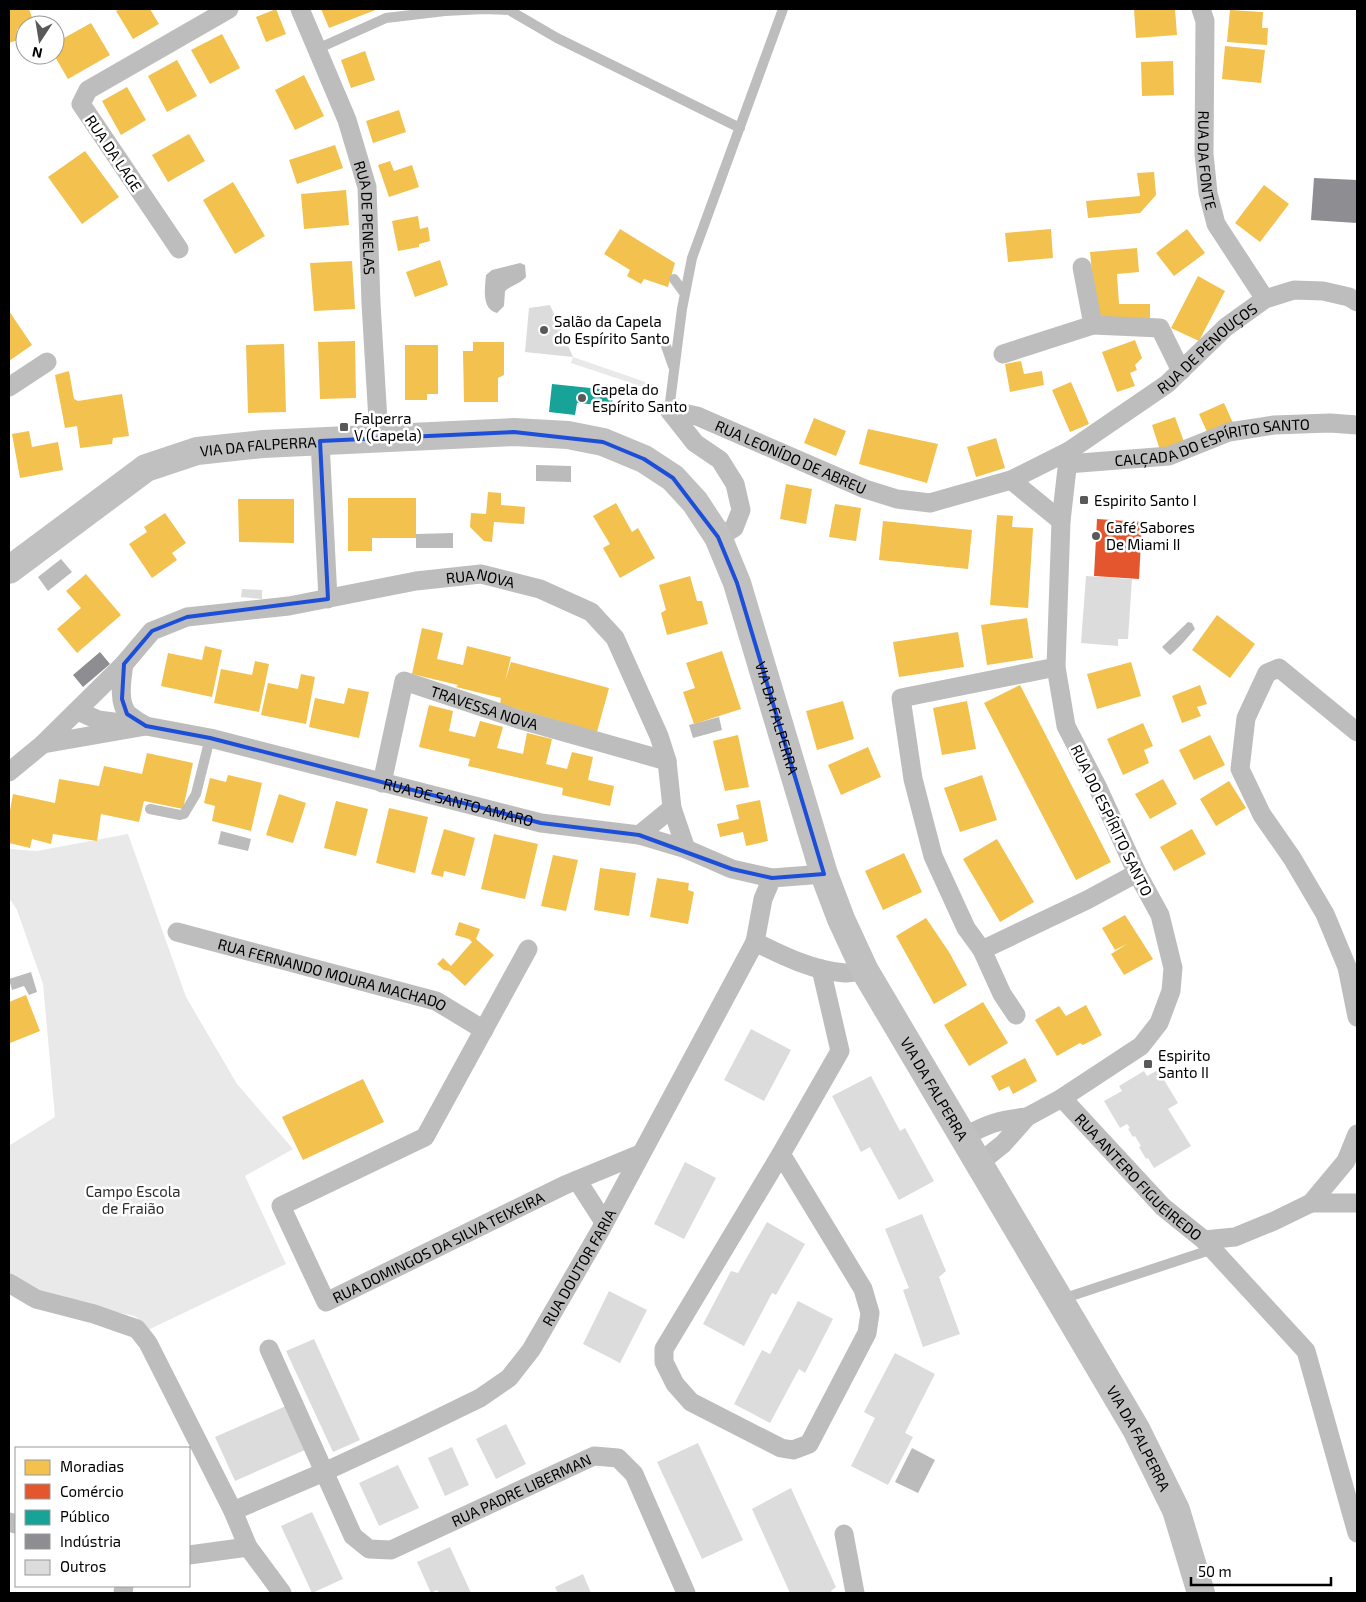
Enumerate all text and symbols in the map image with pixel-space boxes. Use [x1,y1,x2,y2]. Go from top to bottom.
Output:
north arrow [15,15,65,65]
text: N [30,44,44,63]
street label: RUA DA LAGE [82,111,146,195]
street label: RUA DA FONTE [1195,111,1221,212]
street label: RUA DE PENELAS [351,159,379,275]
street label: RUA DE PENOUÇOS [1153,299,1260,397]
place label: Salão da Capela do Espírito Santo [554,312,670,347]
marker: Salão da Capela do Espírito Santo [538,324,550,336]
place label: Capela do Espírito Santo [592,380,687,415]
marker: Capela do Espírito Santo [576,392,588,404]
place label: Falperra V (Capela) [354,409,422,444]
street label: CALÇADA DO ESPÍRITO SANTO [1114,415,1310,469]
street label: RUA LEONÍDO DE ABREU [713,416,869,498]
marker: Falperra V (Capela) [338,421,350,433]
street label: VIA DA FALPERRA [199,432,318,460]
place label: Espirito Santo I [1094,491,1197,509]
marker: Espirito Santo I [1078,494,1090,506]
place label: Café Sabores De Miami II [1106,518,1195,553]
marker: Café Sabores De Miami II [1090,530,1102,542]
street label: RUA NOVA [445,564,517,591]
street label: VIA DA FALPERRA [752,659,803,777]
street label: TRAVESSA NOVA [428,682,541,733]
street label: RUA DO ESPÍRITO SANTO [1067,741,1157,899]
street label: RUA DE SANTO AMARO [382,774,536,830]
street label: RUA FERNANDO MOURA MACHADO [216,934,450,1014]
street label: VIA DA FALPERRA [897,1034,973,1144]
place label: Espirito Santo II [1158,1046,1210,1081]
marker: Espirito Santo II [1142,1058,1154,1070]
street label: RUA ANTERO FIGUEIREDO [1072,1109,1206,1244]
park label: Campo Escola de Fraião [86,1182,180,1217]
street label: RUA DOMINGOS DA SILVA TEIXEIRA [329,1187,548,1306]
street label: RUA DOUTOR FARIA [538,1205,620,1329]
street label: VIA DA FALPERRA [1103,1382,1175,1495]
legend [15,1447,190,1587]
street label: RUA PADRE LIBERMAN [448,1450,594,1530]
text: Moradias [60,1457,124,1475]
text: Comércio [60,1482,124,1500]
text: Público [60,1507,110,1525]
text: Indústria [60,1532,121,1550]
scale bar [1191,1554,1331,1586]
text: Outros [60,1557,106,1575]
text: 50 m [1198,1562,1232,1580]

